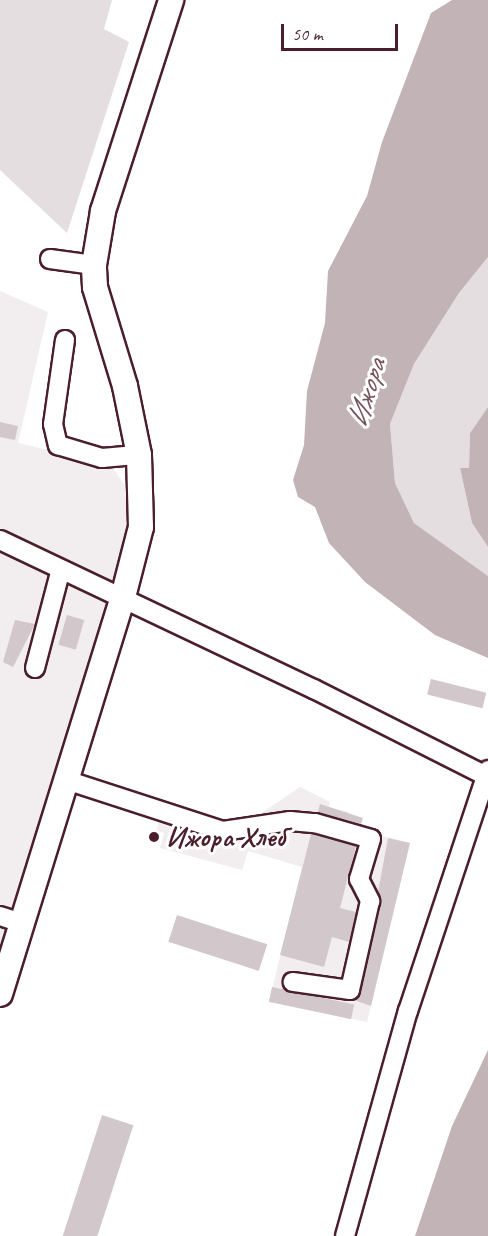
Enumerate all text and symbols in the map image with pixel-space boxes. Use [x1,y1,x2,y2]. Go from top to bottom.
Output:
scale bar [284,12,401,50]
text: 50 m [292,23,323,45]
water label: Ижора [339,355,393,431]
place label: Ижора Хлеб [166,820,283,854]
marker: Ижора Хлеб [147,830,161,844]

